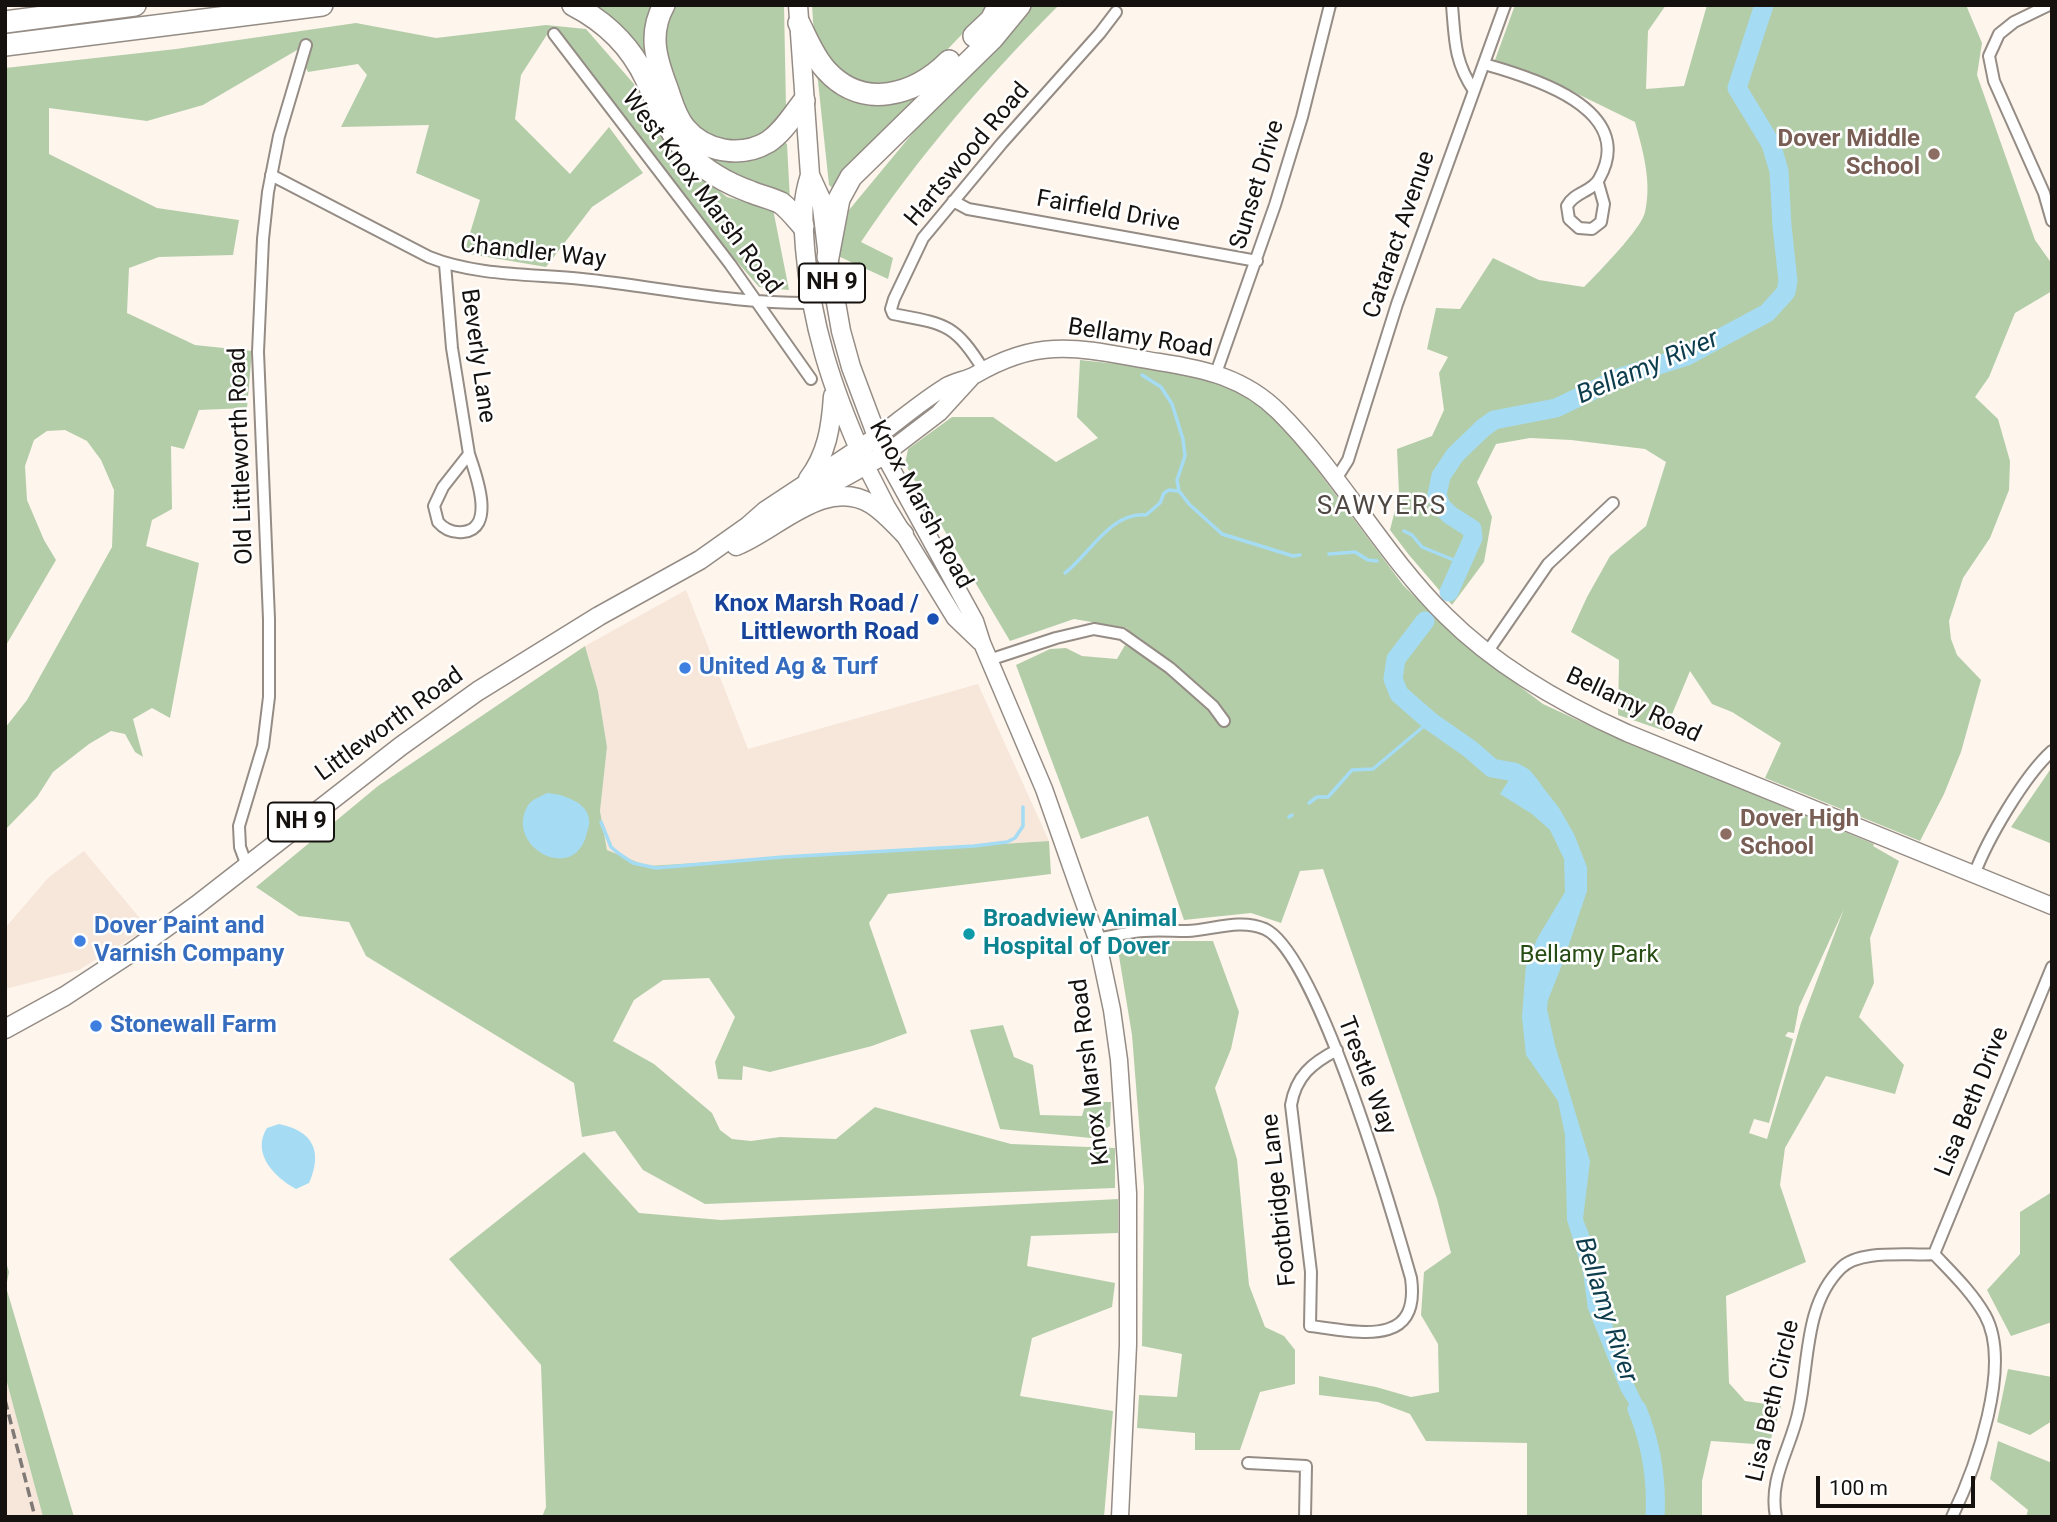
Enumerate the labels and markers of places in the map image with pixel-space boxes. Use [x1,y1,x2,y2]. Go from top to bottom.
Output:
place label: Dover Middle School [1778,126,1920,182]
marker: Dover Middle School [1926,146,1942,162]
place label: Knox Marsh Road / Littleworth Road [714,591,919,647]
marker: Knox Marsh Road / Littleworth Road [925,611,941,627]
place label: United Ag & Turf [699,654,878,682]
marker: United Ag & Turf [677,660,693,676]
place label: Dover High School [1740,806,1859,862]
marker: Dover High School [1718,826,1734,842]
place label: Broadview Animal Hospital of Dover [983,906,1177,962]
place label: Dover Paint and Varnish Company [94,913,284,969]
marker: Broadview Animal Hospital of Dover [961,926,977,942]
marker: Dover Paint and Varnish Company [72,933,88,949]
place label: Stonewall Farm [110,1012,277,1040]
marker: Stonewall Farm [88,1018,104,1034]

